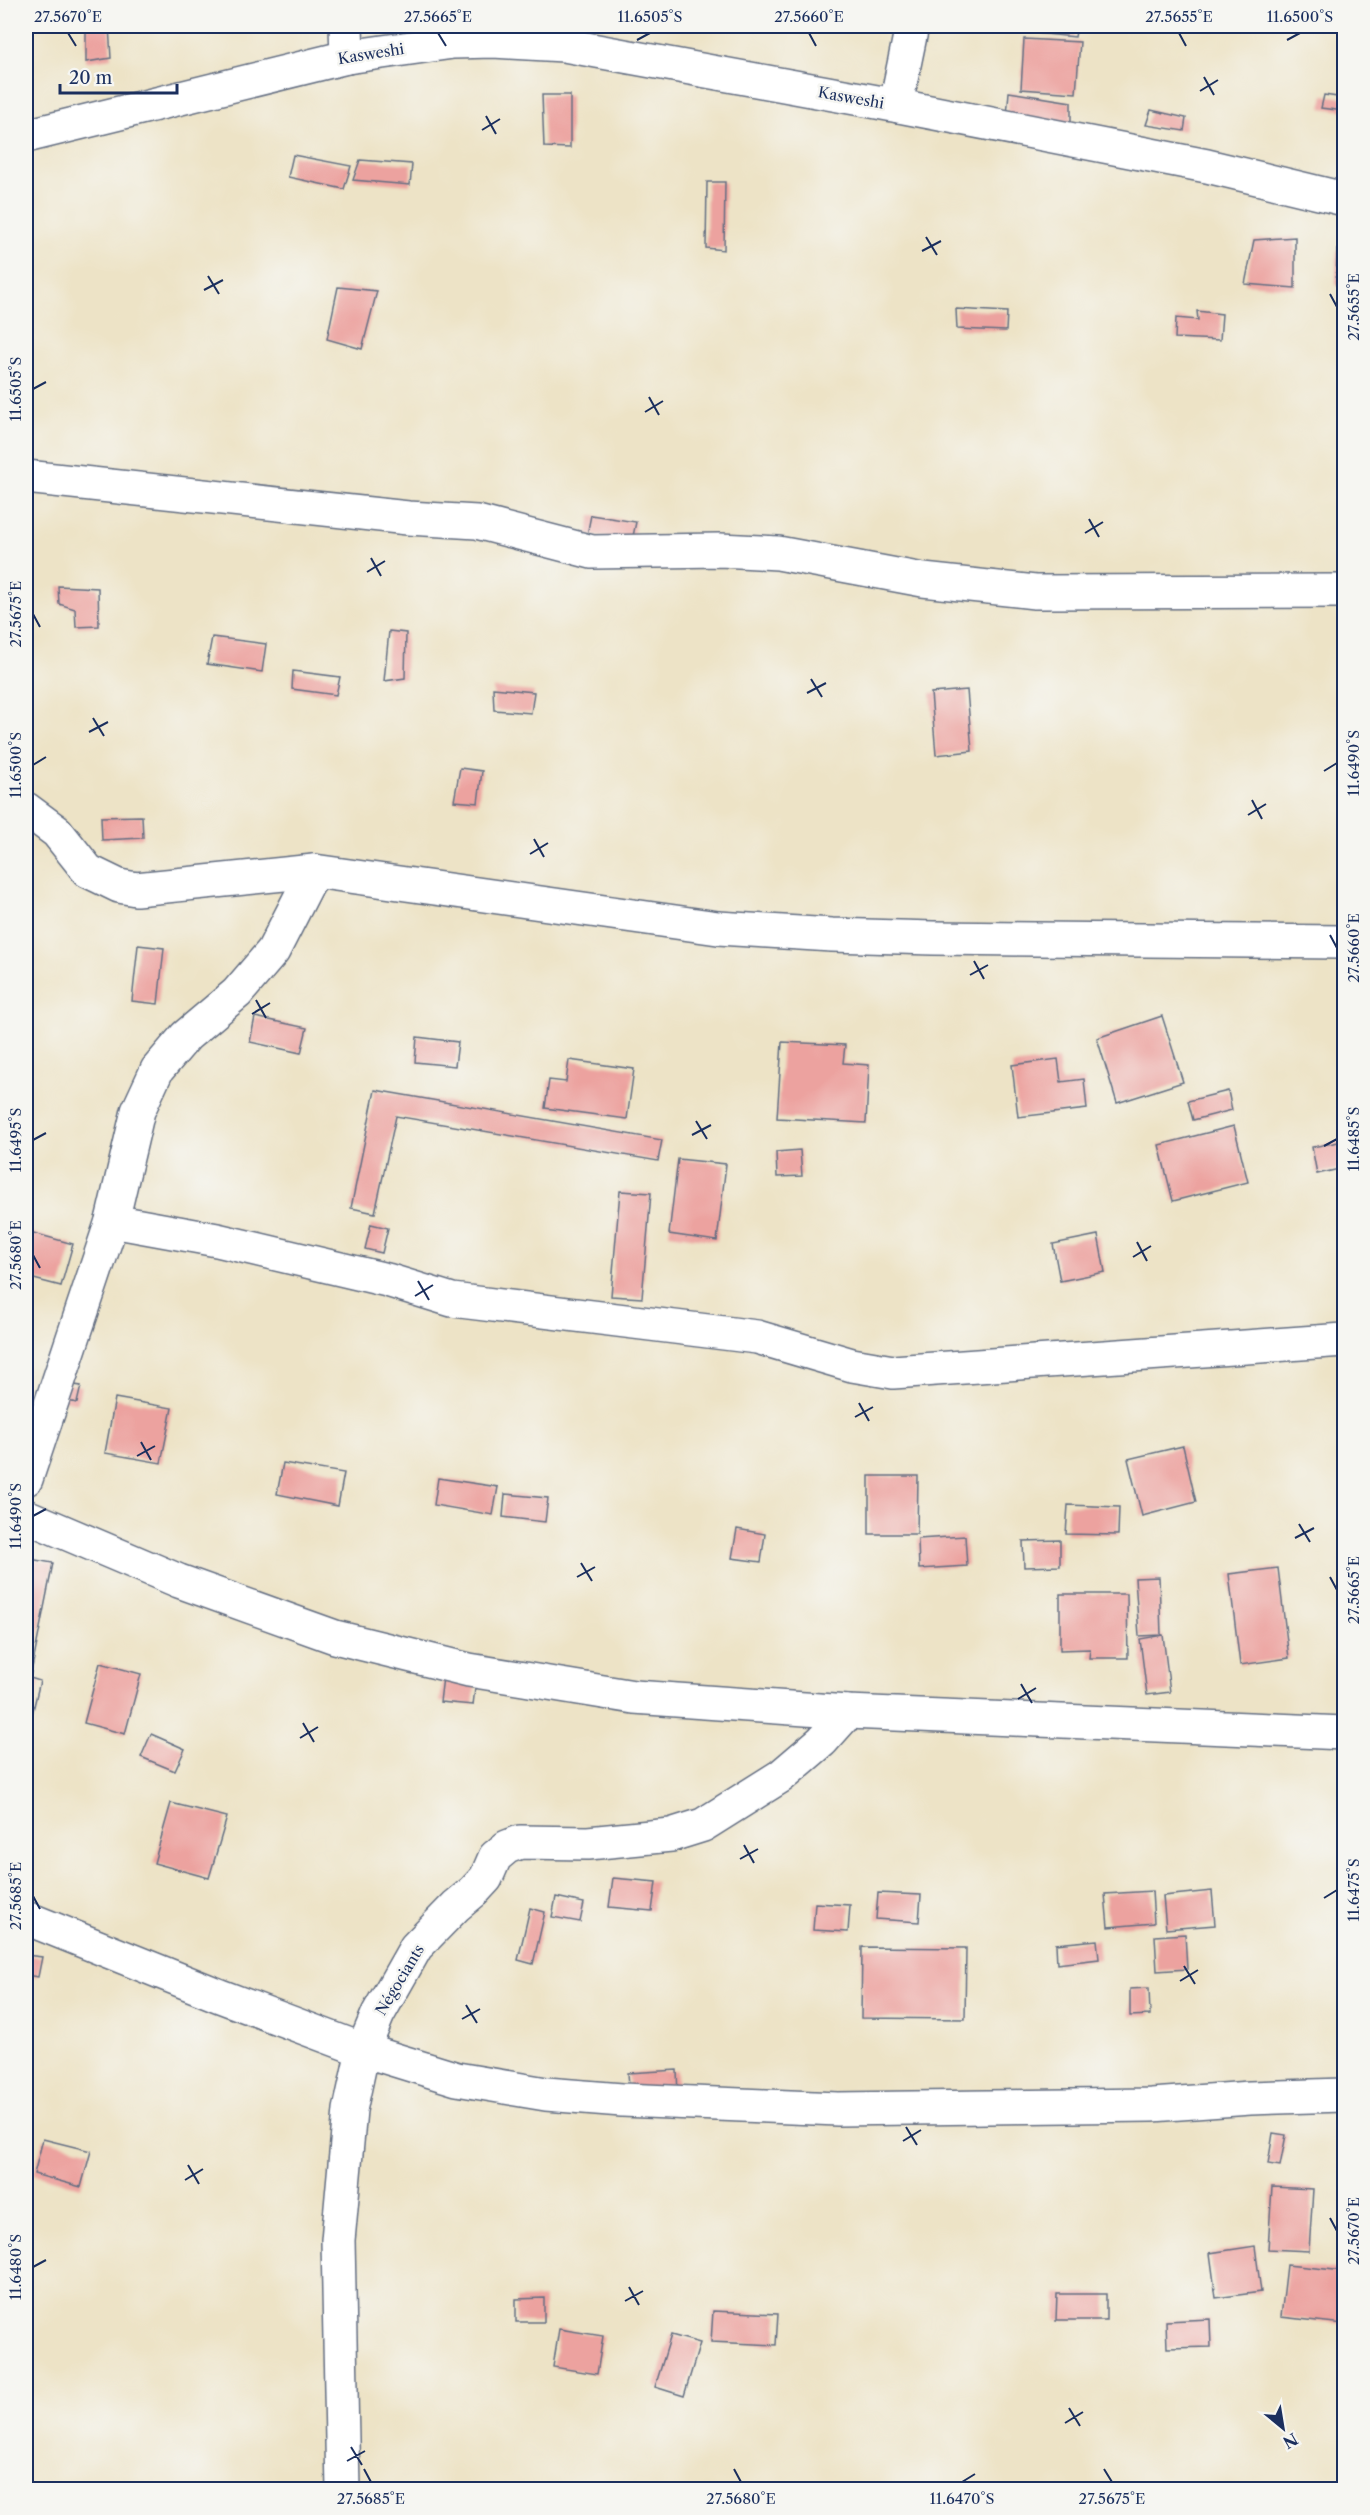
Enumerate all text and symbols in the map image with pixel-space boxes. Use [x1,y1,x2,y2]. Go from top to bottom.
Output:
text: 27.5670°E [34,7,102,26]
text: 27.5665°E [404,7,472,26]
text: 11.6505°S [617,7,683,26]
text: 27.5660°E [774,7,844,26]
text: 27.5655°E [1145,7,1213,26]
text: 11.6500°S [1267,7,1333,26]
street label: Kasweshi [336,39,406,68]
scale bar [60,57,177,95]
text: 20 m [69,67,113,89]
street label: Kasweshi [816,82,886,113]
text: 27.5655°E [1344,273,1363,341]
text: 11.6505°S [6,356,25,422]
text: 27.5675°E [6,581,25,647]
text: 11.6490°S [1344,730,1363,796]
text: 11.6500°S [6,732,25,798]
text: 27.5660°E [1344,913,1363,983]
text: 11.6485°S [1344,1106,1363,1172]
text: 11.6495°S [6,1108,25,1172]
text: 27.5680°E [6,1220,25,1290]
text: 11.6490°S [6,1483,25,1549]
text: 27.5665°E [1344,1556,1363,1624]
text: 11.6475°S [1344,1858,1363,1922]
text: 27.5685°E [6,1862,25,1930]
street label: Négociants [371,1941,428,2019]
text: 27.5670°E [1344,2197,1363,2265]
text: 11.6480°S [6,2234,25,2300]
north arrow [1253,2398,1313,2458]
text: N [1279,2429,1302,2453]
text: 27.5685°E [337,2489,405,2508]
text: 27.5680°E [706,2489,776,2508]
text: 11.6470°S [930,2489,994,2508]
text: 27.5675°E [1079,2489,1145,2508]

